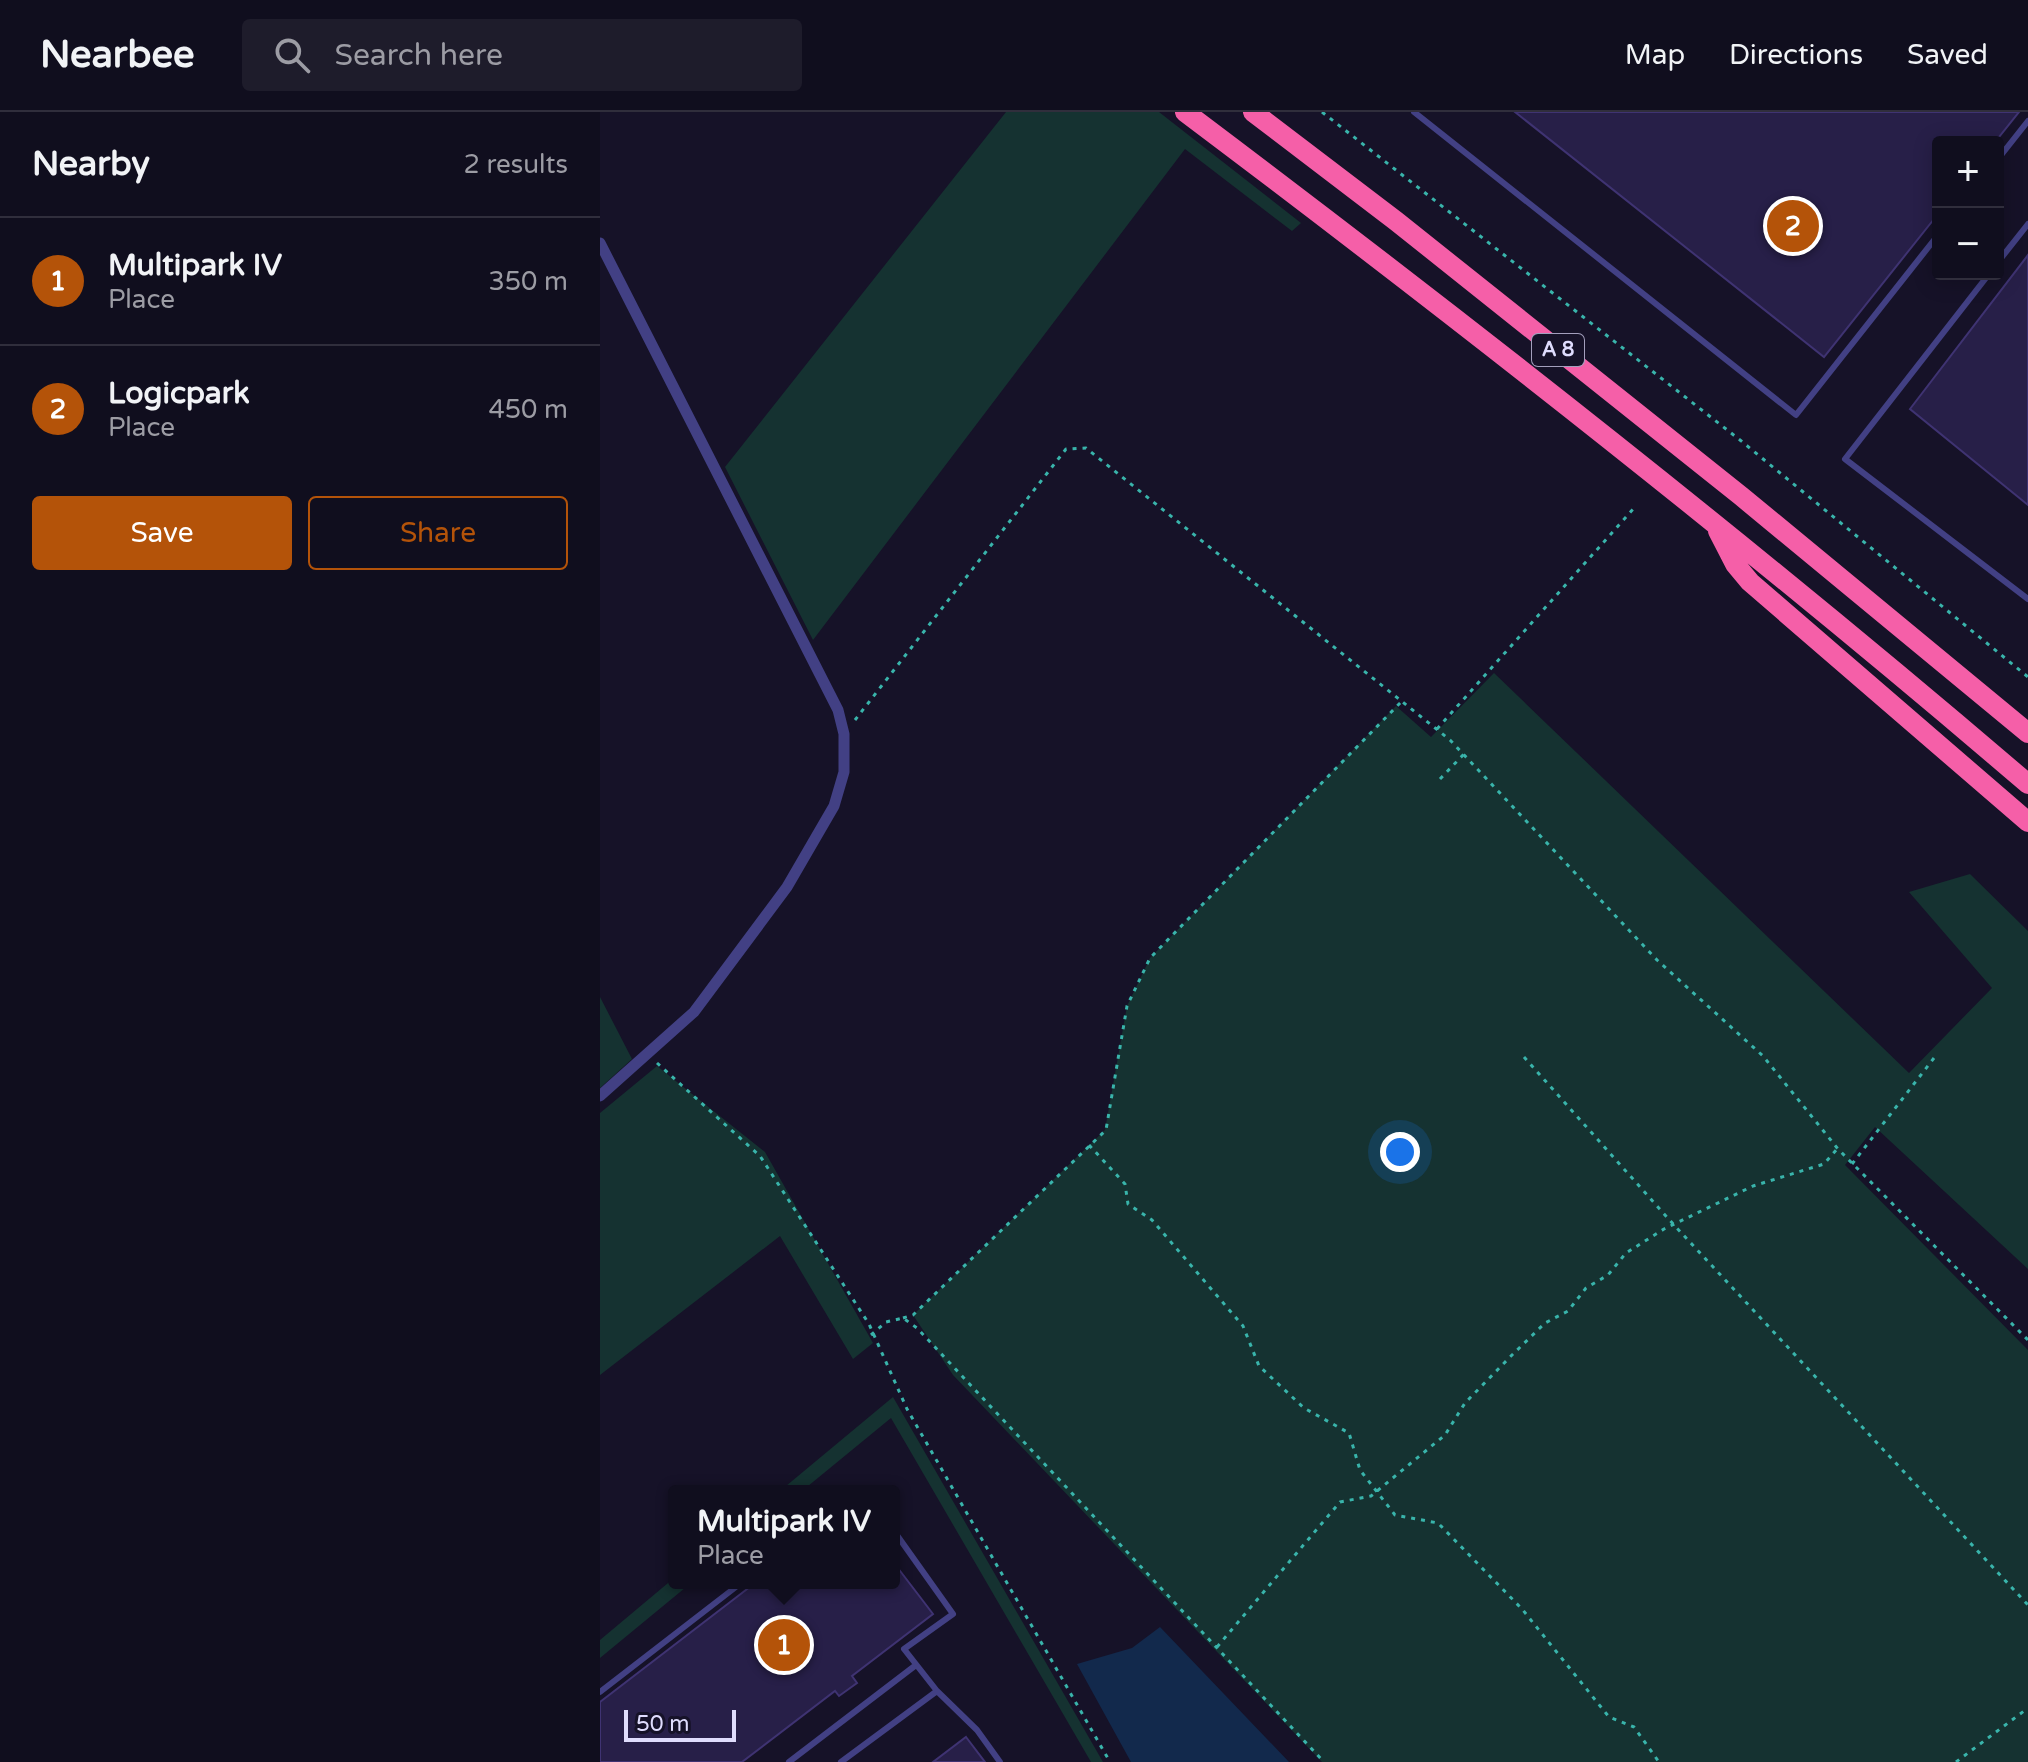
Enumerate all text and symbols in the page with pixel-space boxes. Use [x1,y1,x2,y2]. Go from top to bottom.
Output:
search box [242,19,802,91]
text: Nearbee [40,32,194,78]
icon: search [270,33,314,77]
text: Search here [334,37,503,74]
text: Map [1625,38,1685,72]
text: Directions [1729,38,1863,72]
text: Saved [1907,38,1988,72]
map controls [1932,136,2004,280]
button: + [1932,136,2004,208]
text: Nearby [32,144,150,185]
text: 2 results [463,149,568,180]
pin: 2 [1767,196,1819,256]
button: − [1932,208,2004,280]
text: Multipark IV [108,247,282,284]
text: 1 [50,266,66,297]
text: 350 m [488,266,568,297]
text: Place [108,284,175,315]
road number: A 8 [1532,334,1584,366]
text: Logicpark [108,375,250,412]
text: 2 [50,394,66,425]
text: 450 m [488,394,568,425]
text: Place [108,412,175,443]
button: Save [32,496,292,570]
button: Share [308,496,568,570]
your location [1380,1132,1420,1172]
popup [668,1485,900,1589]
text: Multipark IV [697,1503,871,1540]
text: Place [697,1540,764,1571]
pin: 1 [758,1615,810,1675]
scale bar [624,1706,736,1742]
text: 50 m [636,1711,690,1737]

